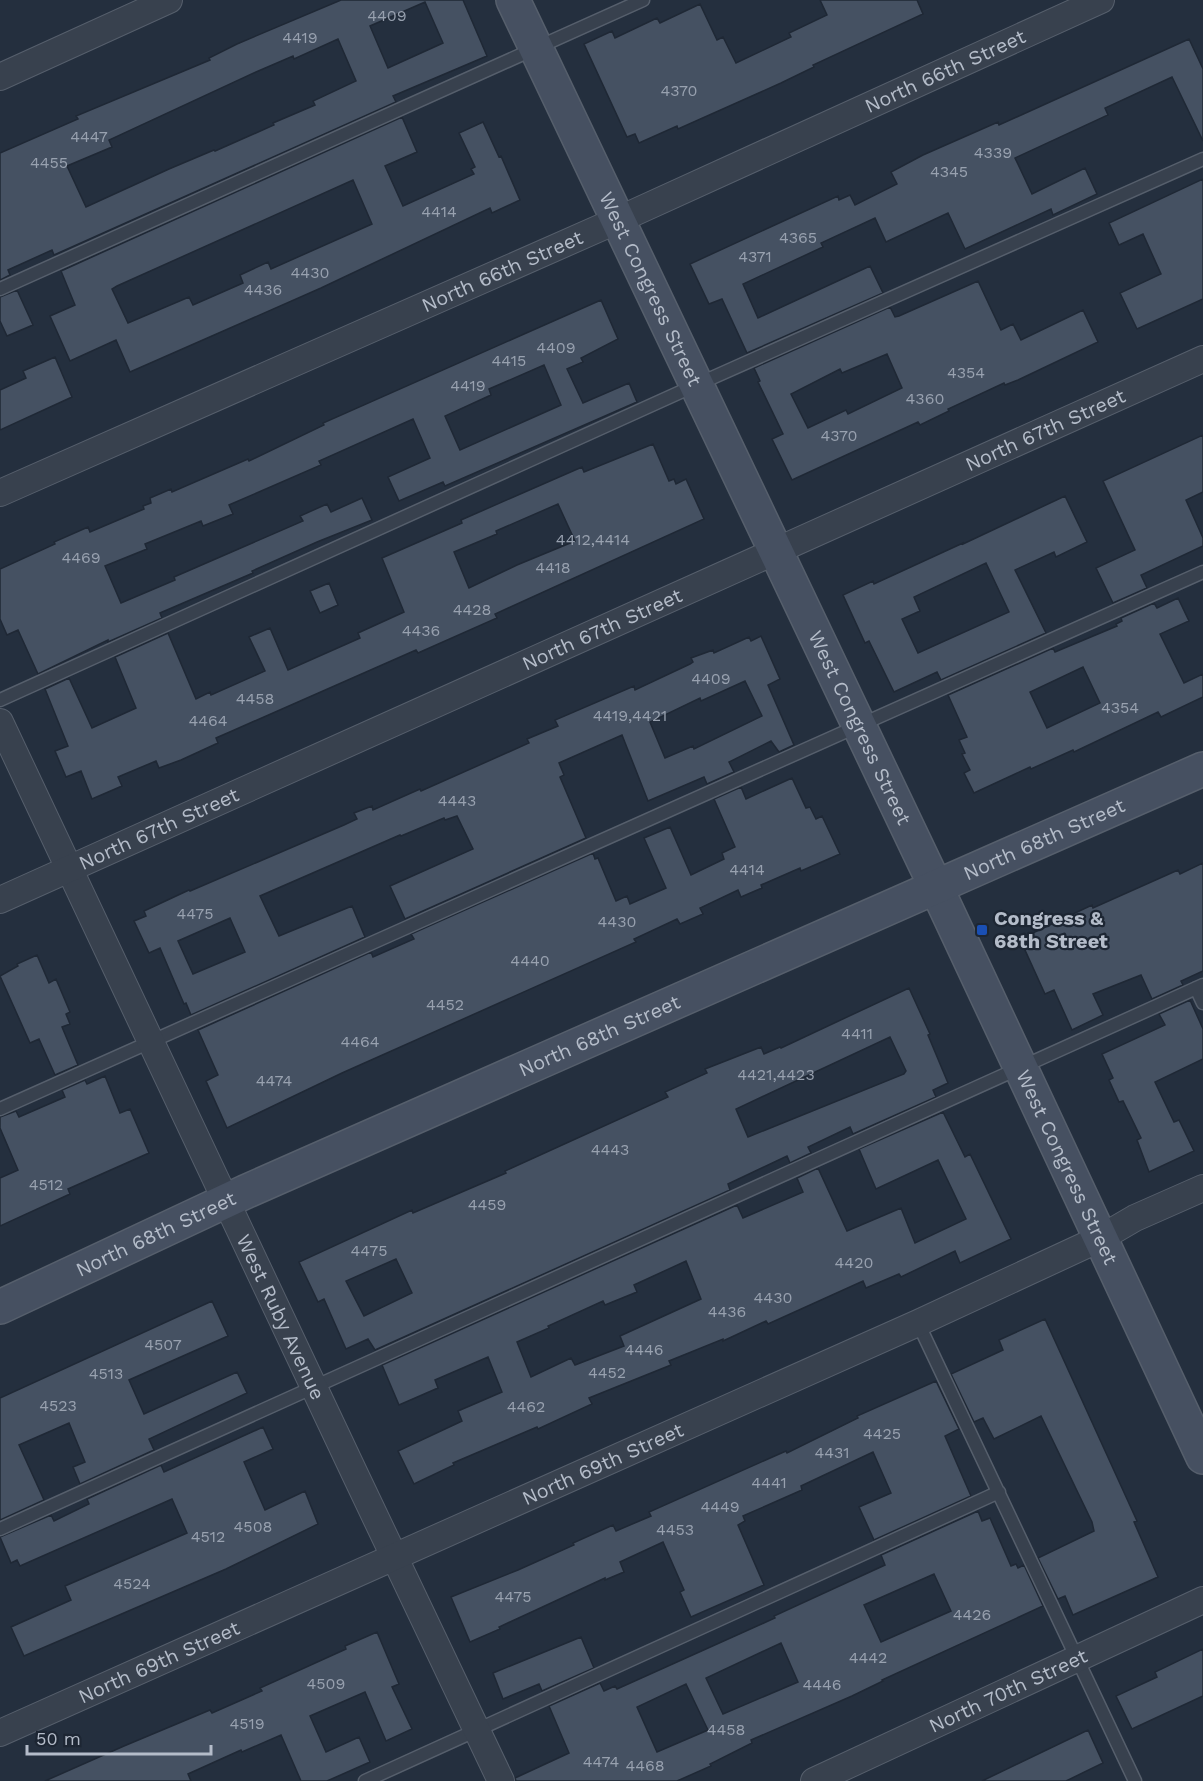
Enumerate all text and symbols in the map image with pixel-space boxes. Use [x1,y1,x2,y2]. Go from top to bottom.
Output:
house number: 4409 [367,6,407,25]
street label: North 66th Street [861,24,1030,118]
house number: 4419 [282,28,318,47]
house number: 4370 [660,81,698,100]
house number: 4447 [70,127,108,146]
house number: 4339 [974,143,1012,162]
house number: 4455 [30,153,68,172]
house number: 4345 [930,162,968,181]
street label: West Congress Street [594,188,707,390]
house number: 4414 [421,202,457,221]
street label: North 66th Street [418,225,587,317]
house number: 4365 [779,228,817,247]
house number: 4371 [738,247,772,266]
house number: 4430 [291,263,329,282]
house number: 4436 [244,280,282,299]
house number: 4409 [536,338,576,357]
house number: 4415 [492,351,526,370]
house number: 4354 [947,363,985,382]
house number: 4419 [450,376,486,395]
street label: North 67th Street [961,383,1129,476]
house number: 4360 [906,389,944,408]
house number: 4370 [820,426,858,445]
house number: 4412,4414 [556,530,630,549]
house number: 4469 [61,548,101,567]
house number: 4418 [535,558,571,577]
street label: North 67th Street [518,583,686,676]
house number: 4428 [453,600,491,619]
house number: 4436 [402,621,440,640]
street label: West Congress Street [803,627,917,829]
house number: 4409 [691,669,731,688]
house number: 4458 [236,689,274,708]
house number: 4354 [1101,698,1139,717]
house number: 4419,4421 [593,706,667,725]
house number: 4464 [188,711,228,730]
street label: North 67th Street [75,782,243,875]
house number: 4443 [438,791,476,810]
street label: North 68th Street [959,793,1129,885]
house number: 4414 [729,860,765,879]
house number: 4475 [176,904,214,923]
place label: Congress & 68th Street [994,906,1108,953]
house number: 4430 [598,912,636,931]
marker: Congress & 68th Street [975,923,989,937]
house number: 4440 [510,951,550,970]
street label: North 68th Street [515,989,684,1082]
house number: 4452 [426,995,464,1014]
house number: 4411 [841,1024,873,1043]
house number: 4464 [340,1032,380,1051]
house number: 4421,4423 [737,1065,815,1084]
street label: West Congress Street [1011,1066,1123,1269]
house number: 4474 [256,1071,292,1090]
house number: 4443 [591,1140,629,1159]
house number: 4512 [29,1175,63,1194]
street label: North 68th Street [72,1186,240,1282]
house number: 4459 [468,1195,506,1214]
street label: West Ruby Avenue [232,1230,330,1404]
house number: 4475 [350,1241,388,1260]
house number: 4420 [835,1253,873,1272]
house number: 4430 [754,1288,792,1307]
house number: 4436 [708,1302,746,1321]
house number: 4507 [144,1335,182,1354]
house number: 4446 [624,1340,664,1359]
house number: 4452 [588,1363,626,1382]
house number: 4513 [89,1364,123,1383]
house number: 4523 [39,1396,77,1415]
house number: 4462 [507,1397,545,1416]
street label: North 69th Street [518,1417,688,1510]
house number: 4425 [863,1424,901,1443]
house number: 4431 [814,1443,850,1462]
house number: 4441 [751,1473,787,1492]
house number: 4449 [700,1497,740,1516]
house number: 4508 [234,1517,272,1536]
house number: 4453 [656,1520,694,1539]
house number: 4512 [191,1527,225,1546]
house number: 4524 [113,1574,151,1593]
house number: 4475 [494,1587,532,1606]
house number: 4426 [953,1605,991,1624]
street label: North 69th Street [75,1615,244,1708]
street label: North 70th Street [925,1643,1092,1738]
house number: 4442 [849,1648,887,1667]
house number: 4509 [307,1674,345,1693]
house number: 4446 [802,1675,842,1694]
house number: 4519 [229,1714,265,1733]
scale bar [27,1718,212,1756]
house number: 4458 [707,1720,745,1739]
text: 50 m [36,1728,81,1749]
house number: 4474 [583,1752,619,1771]
house number: 4468 [625,1756,665,1775]

